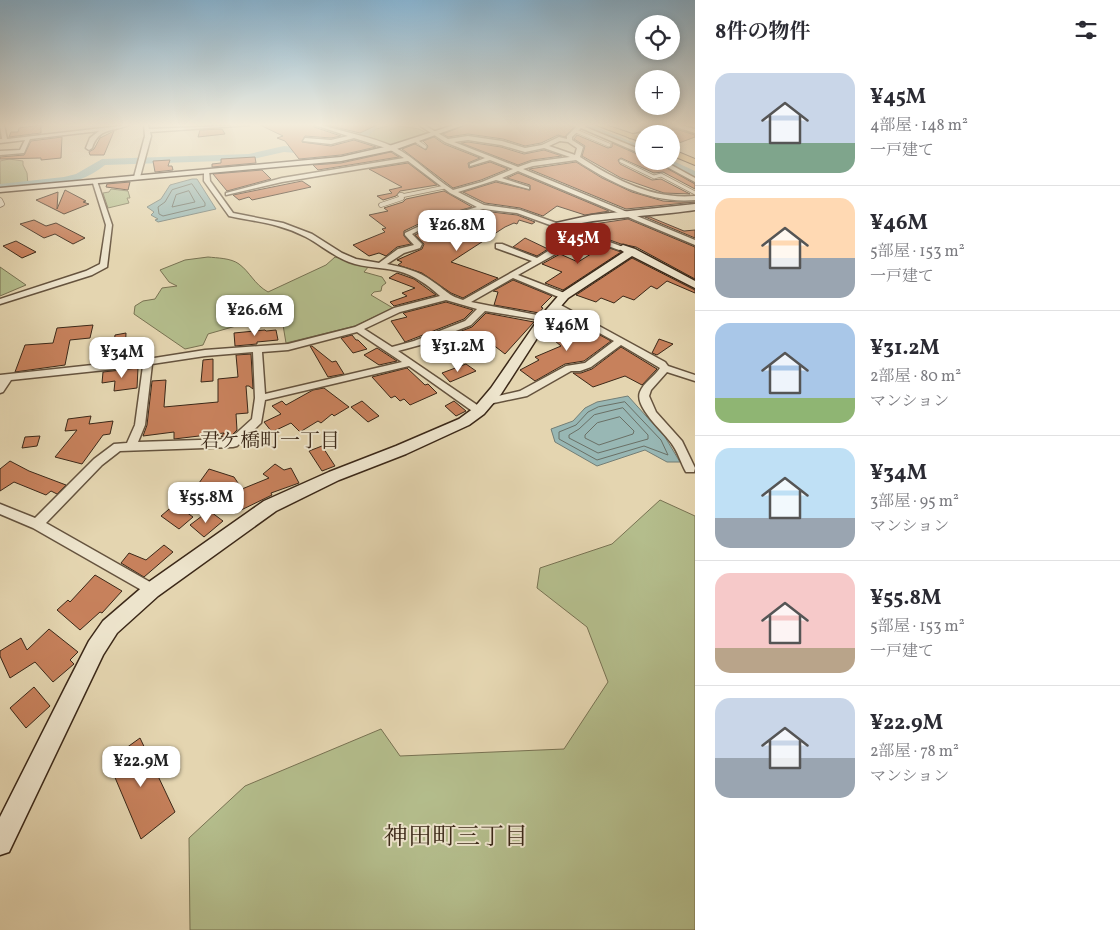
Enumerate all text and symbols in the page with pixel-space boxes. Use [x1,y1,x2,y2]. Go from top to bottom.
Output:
map controls [635,15,680,170]
button: locate [635,15,680,60]
icon: filters [1072,16,1100,44]
text: 8件の物件 [715,18,810,47]
button: + [635,70,680,115]
text: ¥45M [870,83,926,112]
icon: home [755,93,815,153]
text: 4部屋 · 148 m² [870,115,968,137]
button: − [635,125,680,170]
text: 一戸建て [870,140,934,162]
text: ¥46M [870,209,928,238]
pin: ¥26.8M [416,210,498,252]
text: ¥26.8M [429,215,485,237]
icon: home [755,218,815,278]
pin: ¥45M [548,222,608,265]
text: ¥45M [557,228,599,250]
text: 5部屋 · 153 m² [870,241,965,263]
text: 一戸建て [870,266,934,288]
pin: ¥26.6M [214,294,296,337]
text: ¥26.6M [227,300,283,322]
pin: ¥46M [537,310,597,352]
text: ¥46M [545,315,589,337]
pin: ¥31.2M [417,330,499,373]
text: ¥31.2M [870,334,940,363]
pin: ¥34M [92,336,152,379]
text: ¥31.2M [431,336,485,358]
text: ¥34M [100,342,144,364]
icon: home [755,343,815,403]
text: 2部屋 · 80 m² [870,366,961,388]
text: マンション [870,391,949,413]
district label: 君ケ橋町一丁目 [200,428,340,456]
text: ¥34M [870,459,927,488]
icon: home [755,468,815,528]
pin: ¥55.8M [165,482,247,524]
text: ¥55.8M [179,487,233,509]
text: 3部屋 · 95 m² [870,491,959,513]
text: マンション [870,516,949,538]
text: ¥55.8M [870,584,941,613]
icon: home [755,593,815,653]
text: 5部屋 · 153 m² [870,616,965,638]
text: 一戸建て [870,641,934,663]
text: ¥22.9M [870,709,943,738]
icon: home [755,718,815,778]
text: 2部屋 · 78 m² [870,741,959,763]
pin: ¥22.9M [100,746,182,788]
text: ¥22.9M [113,751,169,773]
text: マンション [870,766,949,788]
district label: 神田町三丁目 [384,821,528,855]

